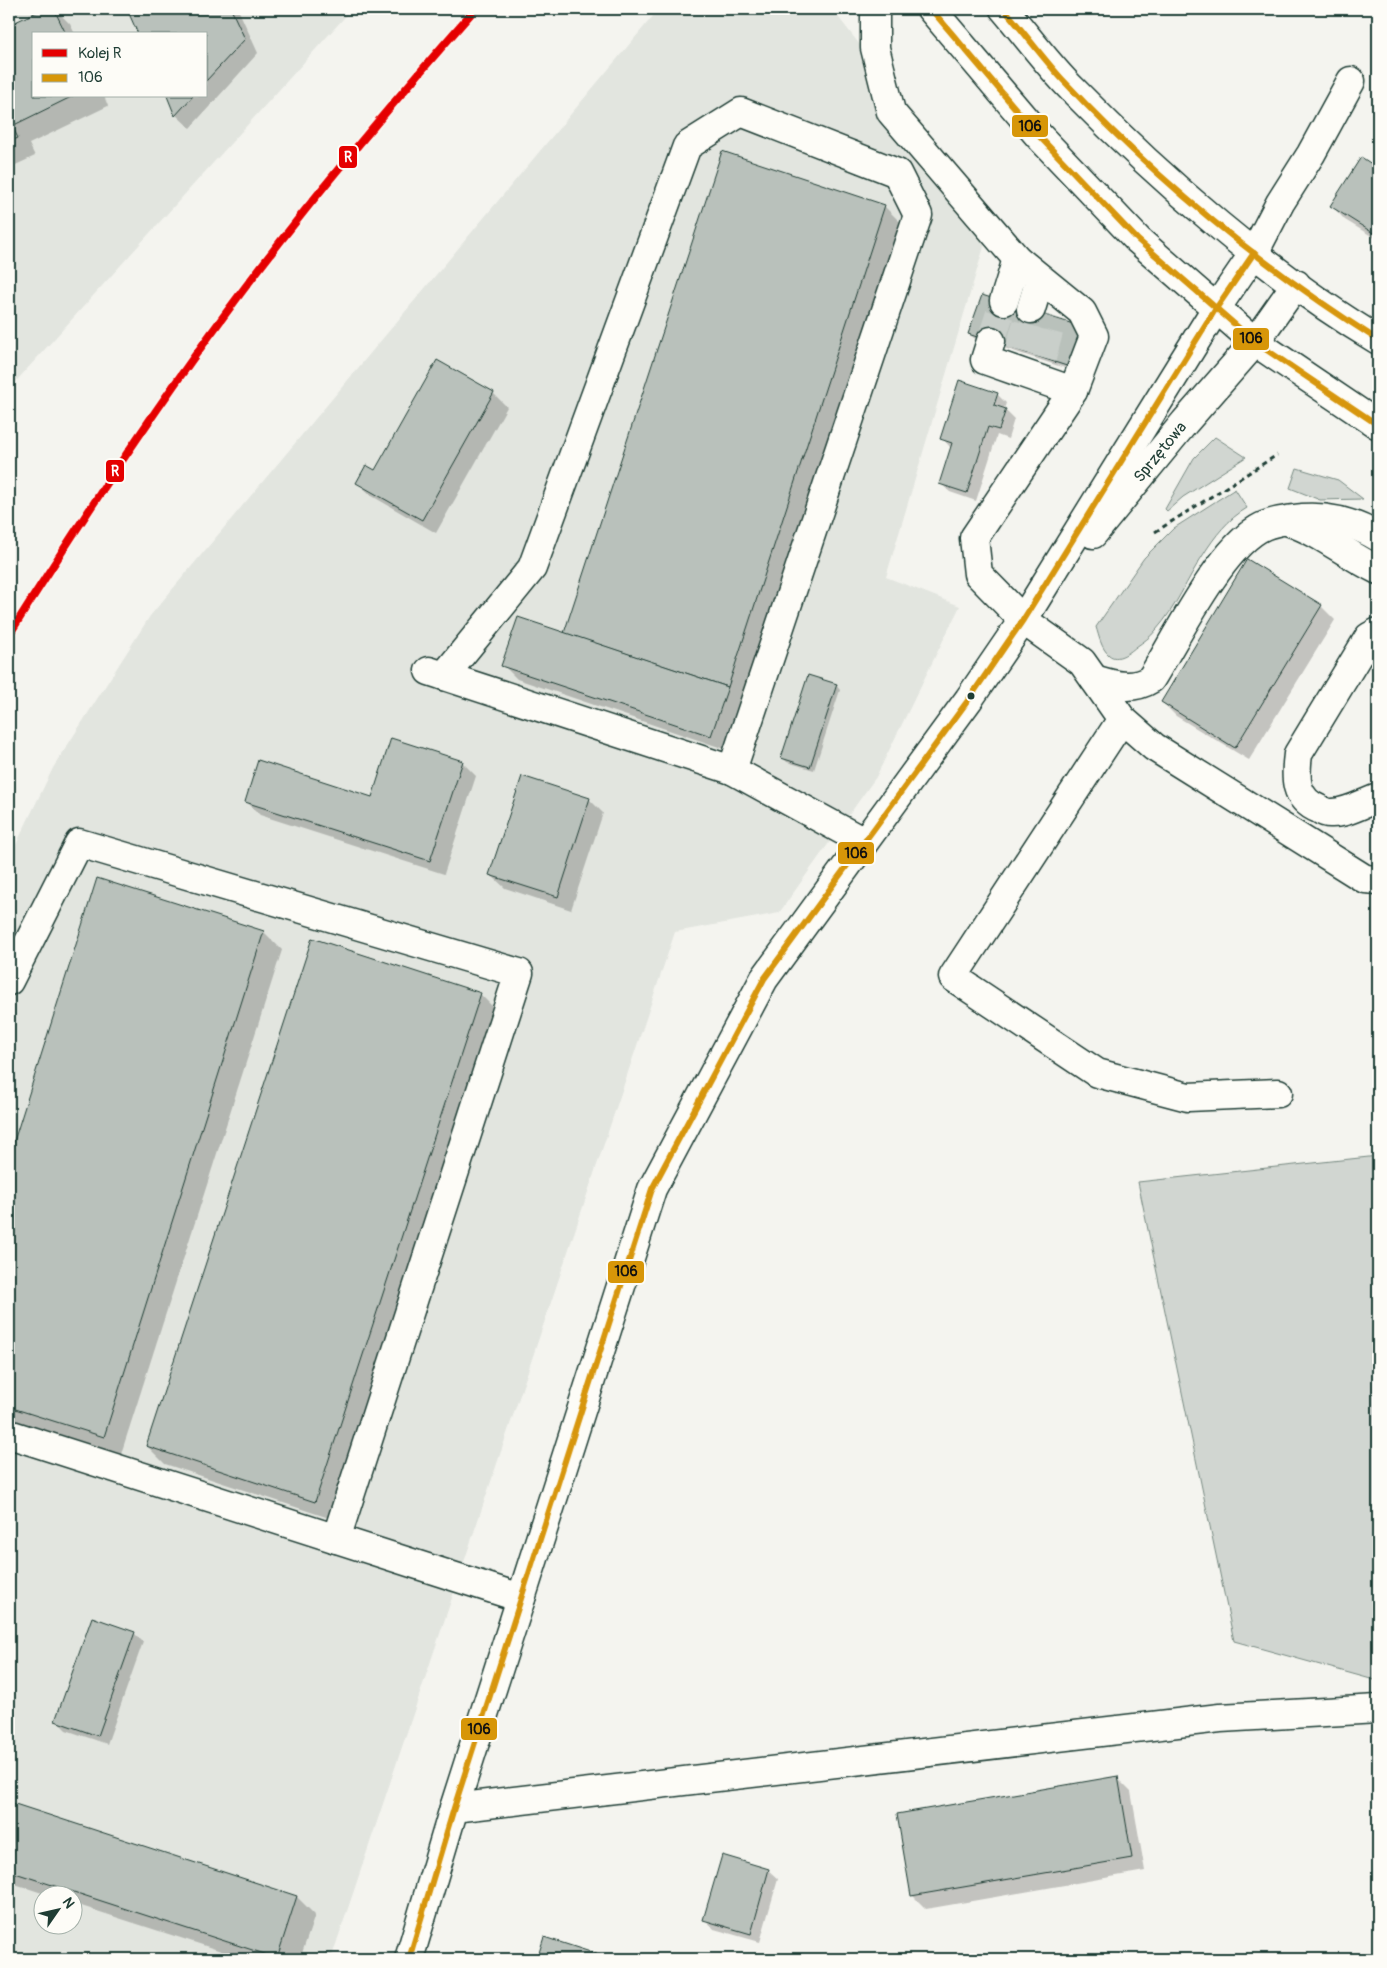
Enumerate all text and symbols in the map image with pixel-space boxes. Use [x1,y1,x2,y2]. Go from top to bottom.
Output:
legend [32,32,208,98]
text: Kolej R [78,44,122,63]
text: 106 [78,68,103,87]
line badge: 106 [1011,114,1049,138]
text: 106 [1018,118,1042,135]
line badge: R [338,145,358,169]
text: R [344,149,352,166]
line badge: 106 [1232,327,1270,351]
text: 106 [1239,330,1263,347]
street label: Sprzętowa [1129,418,1191,487]
line badge: R [105,459,125,483]
text: R [111,463,119,480]
unlabelled marker [966,691,976,701]
line badge: 106 [837,841,875,865]
text: 106 [844,845,868,862]
line badge: 106 [607,1260,645,1284]
text: 106 [614,1263,638,1280]
line badge: 106 [460,1717,498,1741]
text: 106 [467,1721,491,1738]
north arrow [32,1886,82,1936]
text: N [59,1894,78,1912]

